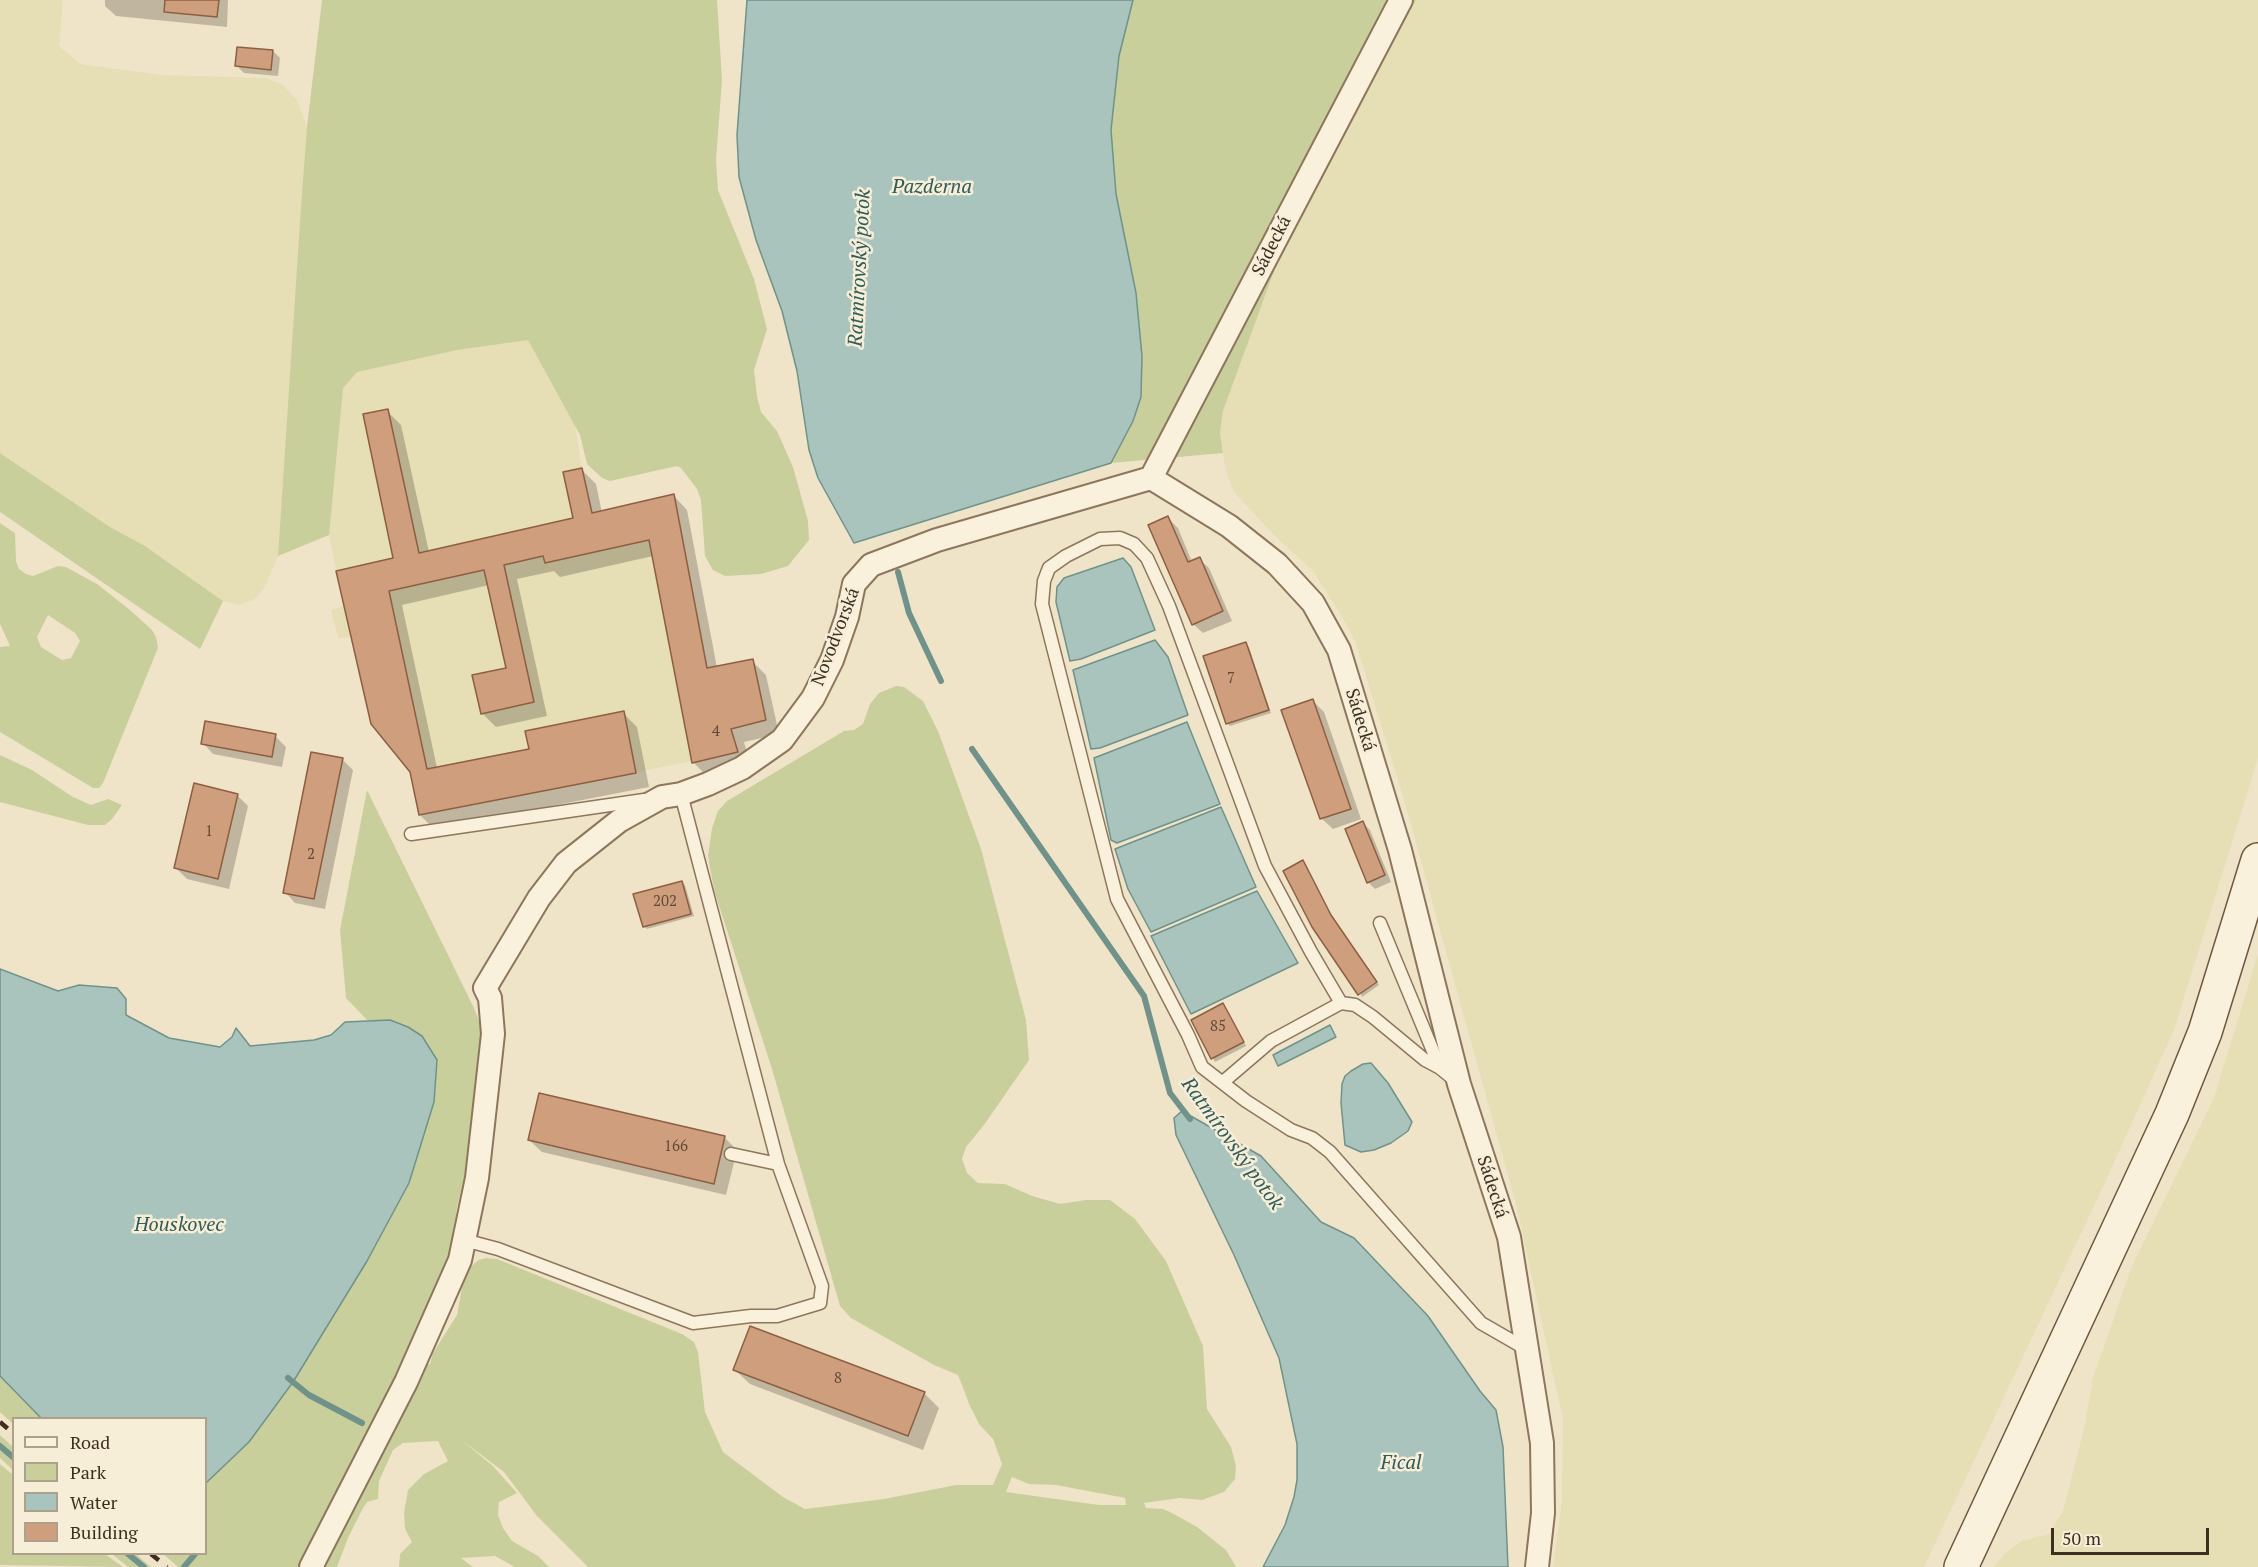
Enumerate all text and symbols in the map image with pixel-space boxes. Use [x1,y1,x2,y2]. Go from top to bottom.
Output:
water label: Pazderna [892,175,972,199]
water label: Ratmírovský potok [844,189,876,347]
street label: Sádecká [1248,212,1296,280]
street label: Novodvorská [807,585,865,689]
house number: 7 [1227,670,1235,688]
street label: Sádecká [1340,686,1380,754]
house number: 4 [712,723,720,741]
house number: 1 [205,823,213,841]
house number: 2 [307,846,315,864]
house number: 202 [653,893,677,911]
house number: 85 [1210,1018,1226,1036]
water label: Ratmírovský potok [1176,1073,1288,1215]
house number: 166 [664,1138,688,1156]
street label: Sádecká [1472,1153,1512,1221]
water label: Houskovec [134,1213,224,1237]
house number: 8 [834,1370,842,1388]
legend [12,1417,207,1555]
text: Road [70,1430,110,1454]
water label: Fical [1380,1451,1422,1475]
text: Park [70,1460,106,1484]
text: Water [70,1490,117,1514]
scale bar [2054,1516,2212,1554]
text: Building [70,1520,138,1544]
text: 50 m [2062,1526,2101,1550]

